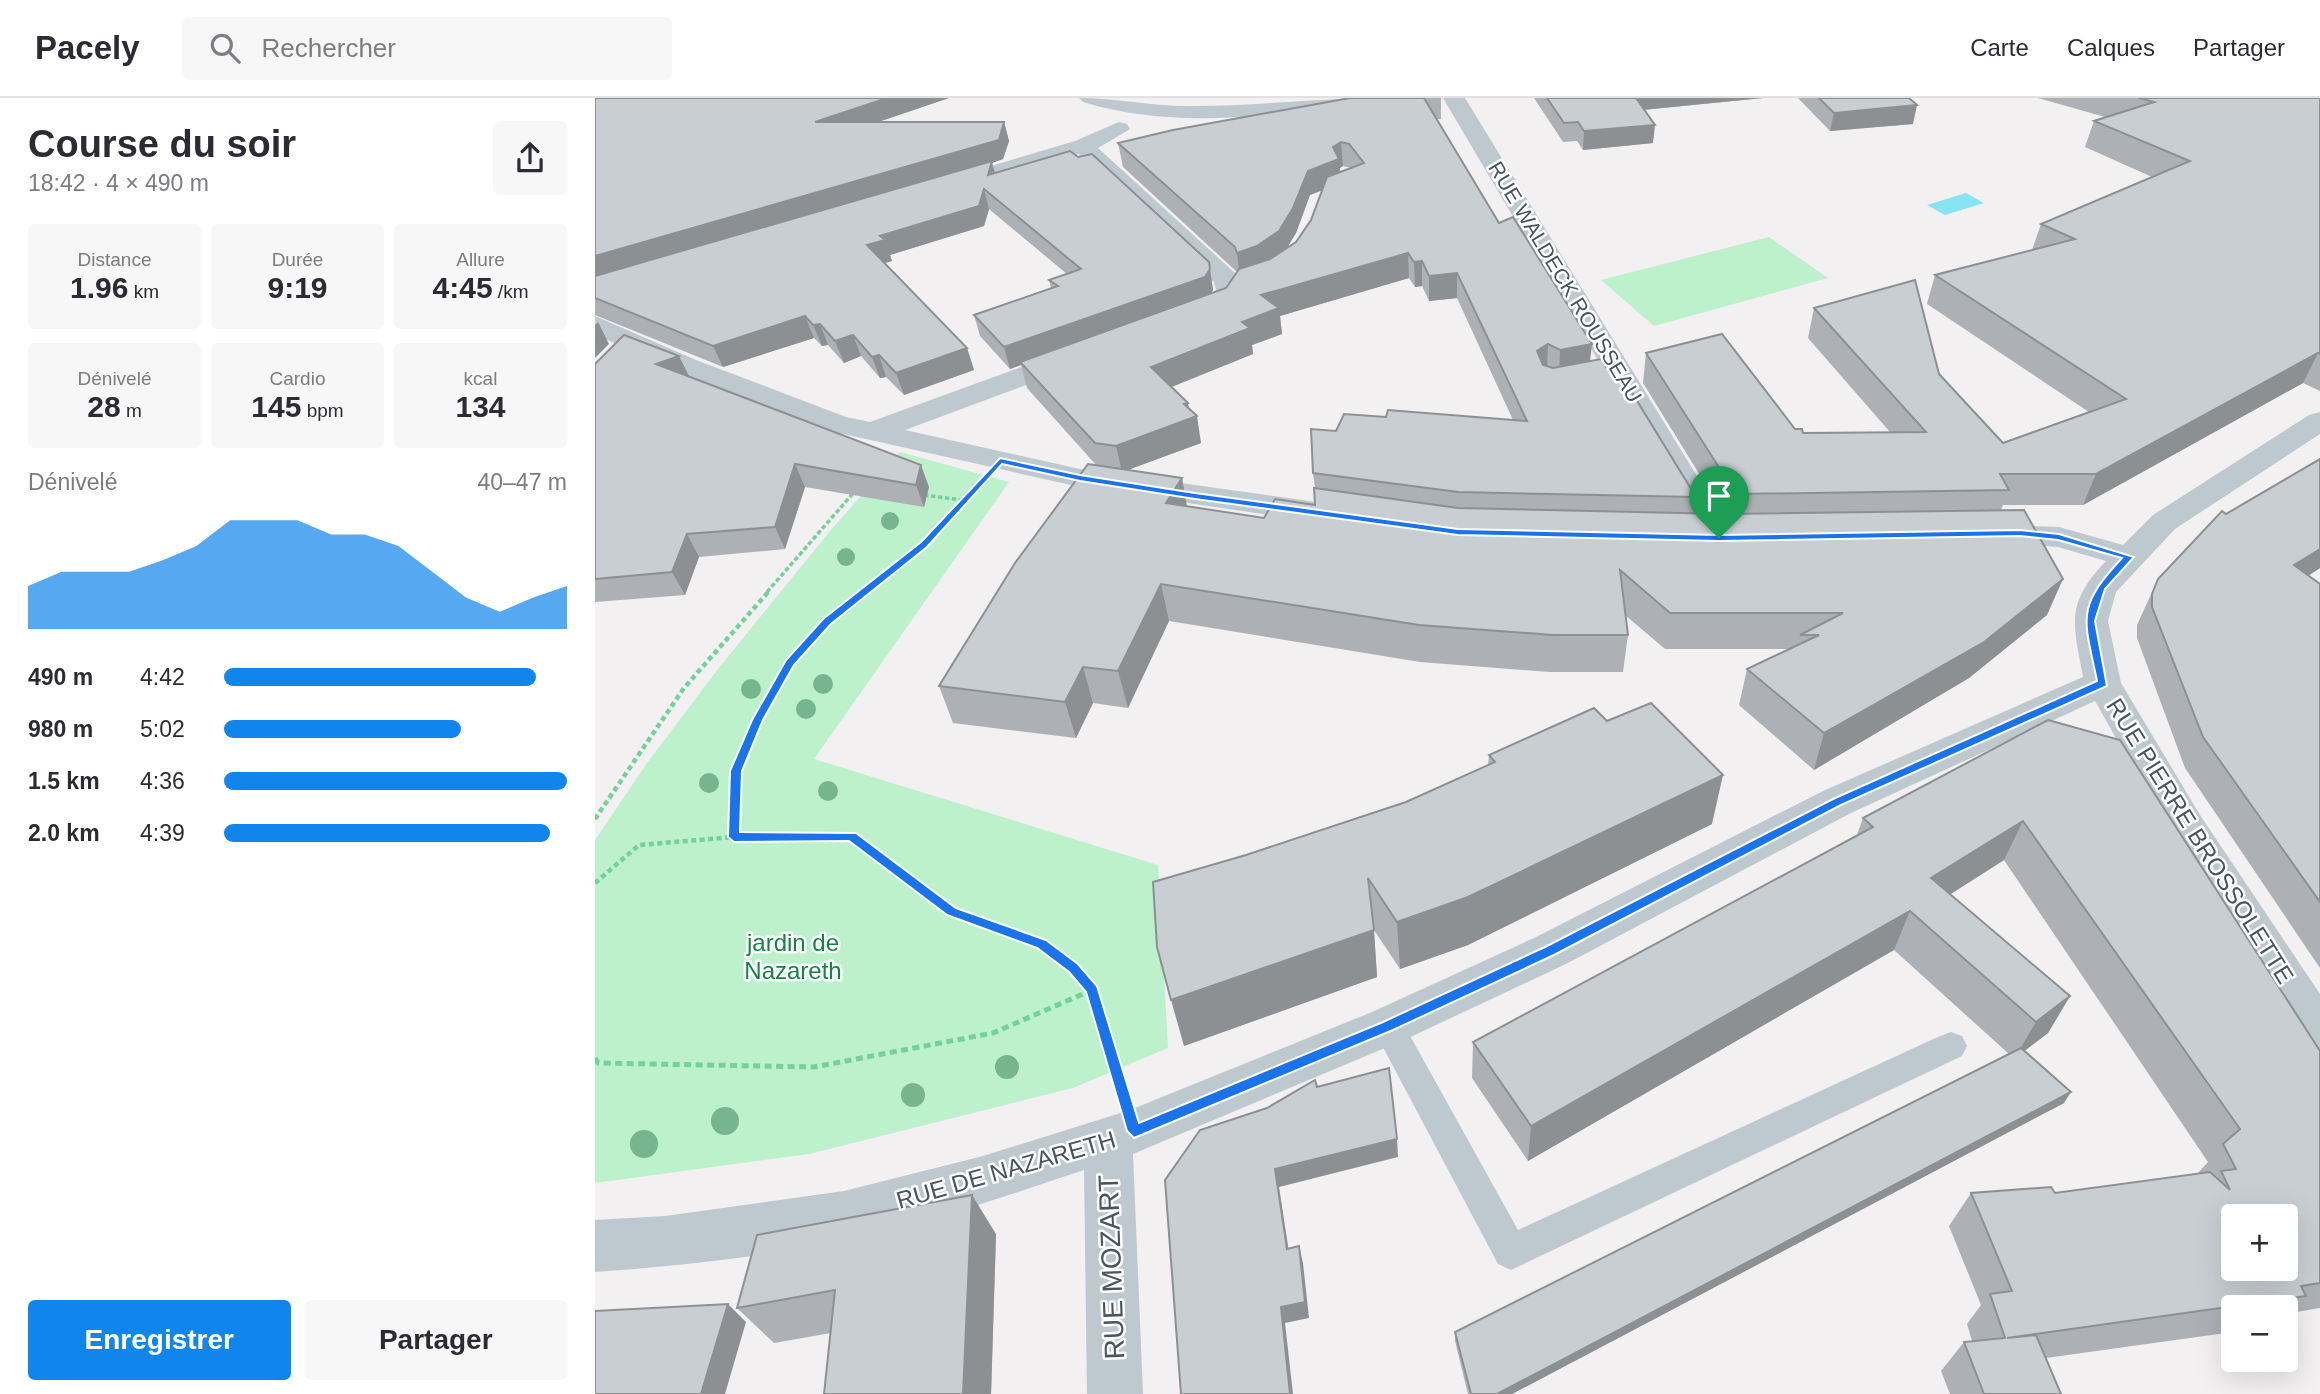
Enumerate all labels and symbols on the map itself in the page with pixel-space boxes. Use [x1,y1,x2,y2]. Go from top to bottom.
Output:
street label: RUE WALDECK ROUSSEAU [1484,157,1647,406]
pin [1689,466,1749,538]
street label: RUE PIERRE BROSSOLETTE [2101,693,2300,988]
park label: jardin de Nazareth [744,929,842,984]
street label: RUE DE NAZARETH [893,1125,1119,1214]
street label: RUE MOZART [1093,1174,1130,1360]

